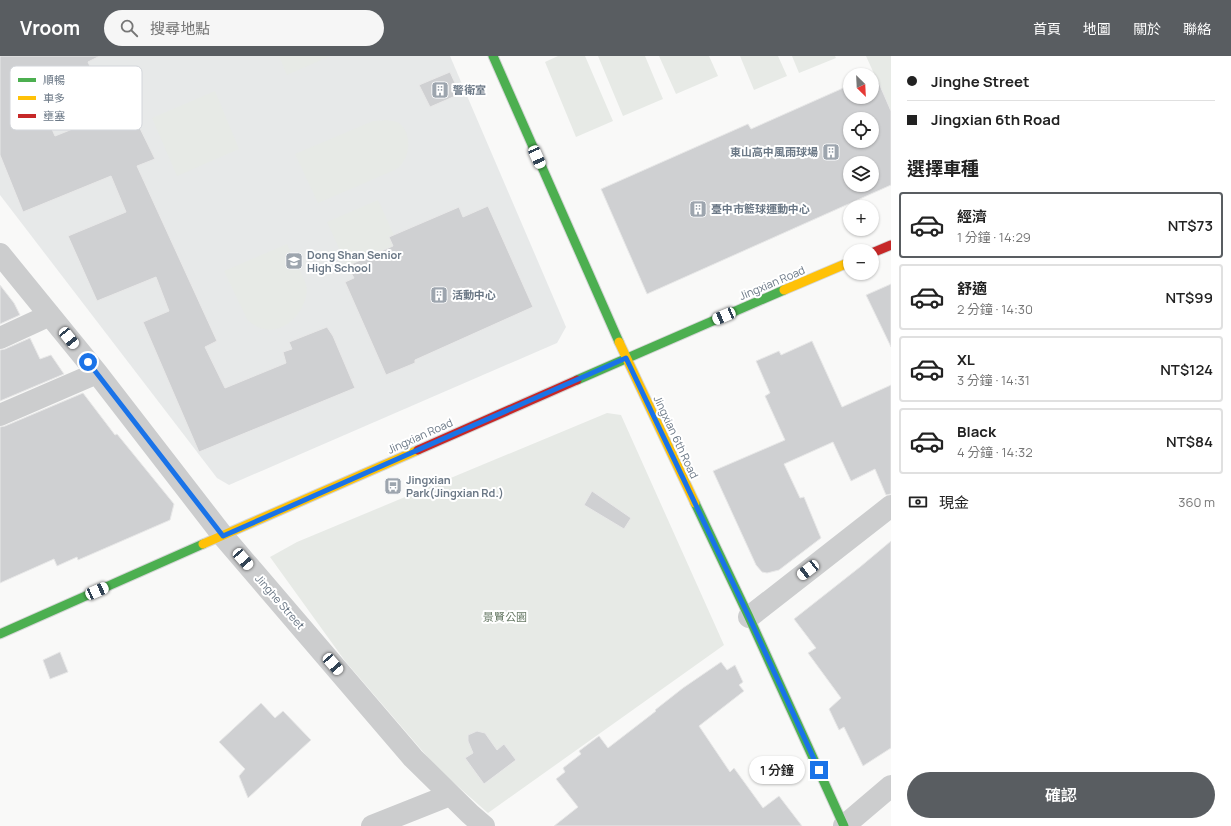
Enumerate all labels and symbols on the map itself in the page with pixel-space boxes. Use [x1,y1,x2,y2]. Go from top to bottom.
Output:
legend [10,66,142,130]
north arrow [843,68,879,104]
text: 順暢 [43,72,65,87]
building icon: 警衛室 [430,80,450,100]
place label: 警衛室 [453,82,486,97]
text: 車多 [43,90,65,105]
text: 壅塞 [43,108,65,123]
building icon: 東山高中風雨球場 [821,142,841,162]
car [527,144,547,170]
place label: 東山高中風雨球場 [730,144,818,159]
building icon: 臺中市籃球運動中心 [688,199,708,219]
place label: 臺中市籃球運動中心 [711,201,810,216]
place label: Dong Shan Senior High School [307,247,402,275]
school or university icon: Dong Shan Senior High School [284,251,304,271]
street label: Jingxian Road [737,262,807,303]
building icon: 活動中心 [429,285,449,305]
place label: 活動中心 [452,287,496,302]
car [711,306,737,326]
car [57,325,81,351]
route start [79,353,97,371]
street label: Jingxian 6th Road [651,393,702,481]
street label: Jingxian Road [385,414,455,457]
place label: Jingxian Park(Jingxian Rd.) [406,472,504,500]
bus stop icon: Jingxian Park(Jingxian Rd.) [383,476,403,496]
car [231,546,255,572]
car [795,558,821,582]
street label: Jinghe Street [252,571,308,632]
car [84,581,110,601]
park label: 景賢公園 [483,609,527,624]
car [321,651,345,677]
callout: 1 分鐘 [749,756,805,784]
route end [810,761,828,779]

